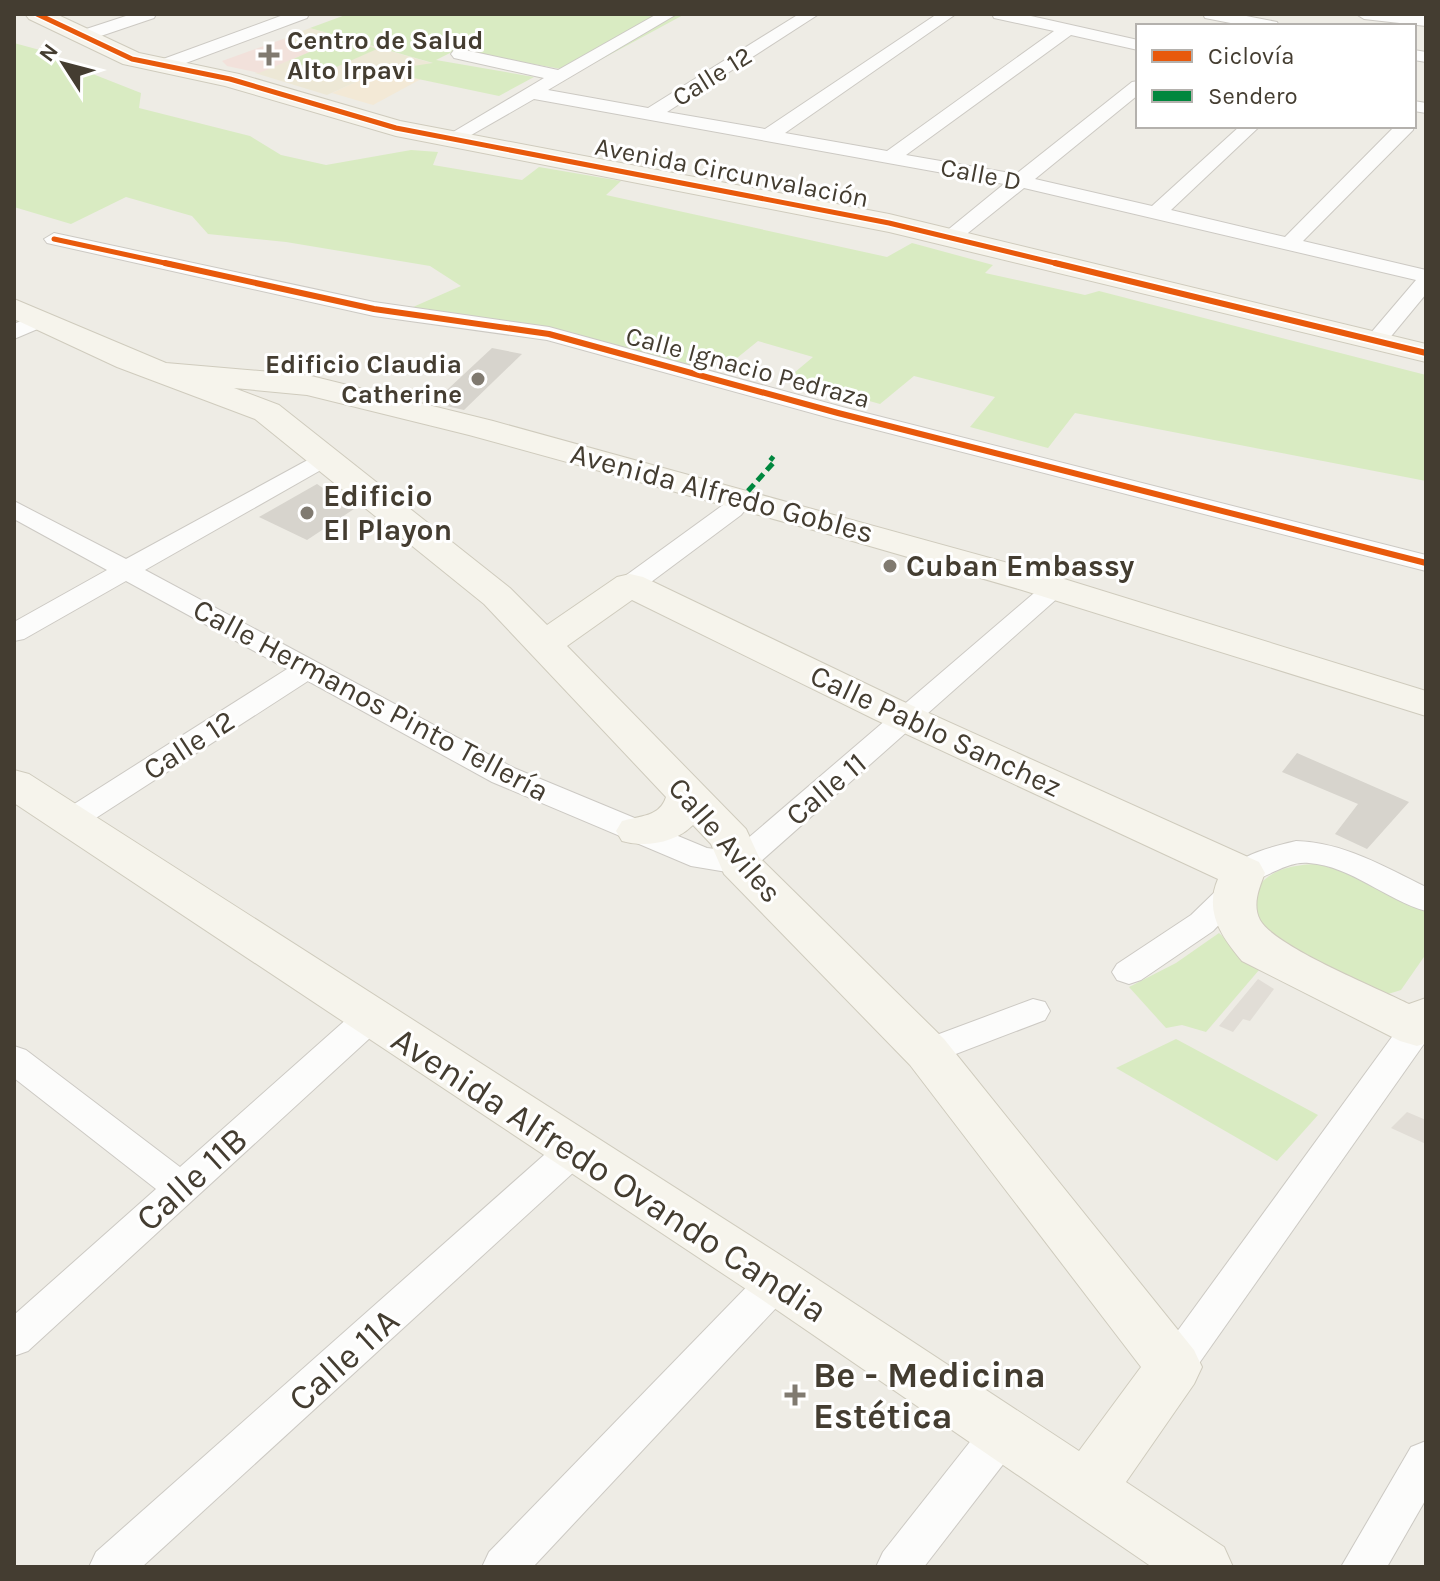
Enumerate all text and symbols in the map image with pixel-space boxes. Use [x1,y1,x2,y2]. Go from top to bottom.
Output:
north arrow [24,24,104,104]
legend [1136,24,1416,128]
place label: Centro de Salud Alto Irpavi [287,25,484,86]
text: N [33,39,64,67]
street label: Calle 12 [667,40,758,113]
text: Ciclovía [1208,42,1295,70]
marker: Centro de Salud Alto Irpavi [258,44,280,66]
text: Sendero [1208,82,1298,110]
street label: Avenida Circunvalación [592,131,871,214]
street label: Calle D [938,152,1024,197]
street label: Calle Ignacio Pedraza [622,320,873,415]
place label: Edificio Claudia Catherine [265,349,462,410]
marker: Edificio Claudia Catherine [469,370,487,388]
street label: Avenida Alfredo Gobles [567,435,877,551]
place label: Edificio El Playon [323,478,452,548]
marker: Edificio El Playon [298,504,316,522]
place label: Cuban Embassy [906,548,1134,584]
marker: Cuban Embassy [881,557,899,575]
street label: Calle Hermanos Pinto Tellería [187,591,555,809]
street label: Calle Pablo Sanchez [805,657,1067,805]
street label: Calle 12 [137,702,241,788]
street label: Calle 11 [778,745,874,833]
street label: Calle Aviles [661,770,789,910]
street label: Avenida Alfredo Ovando Candia [384,1018,835,1332]
street label: Calle 11B [127,1118,256,1240]
street label: Calle 11A [280,1299,407,1420]
place label: Be - Medicina Estética [813,1354,1046,1437]
marker: Be - Medicina Estética [784,1384,806,1406]

